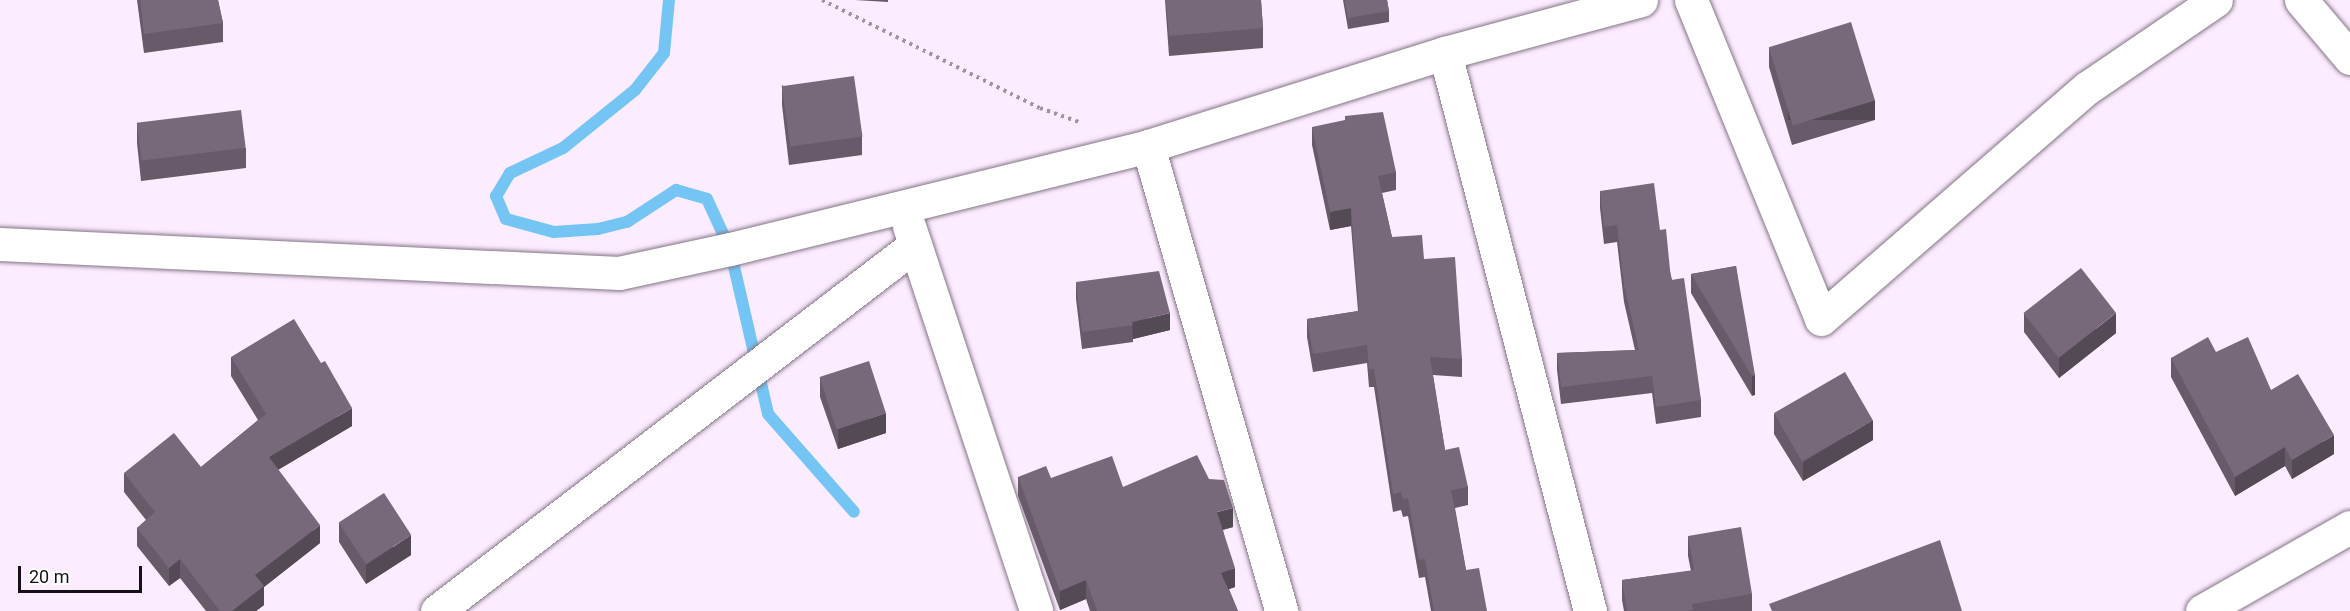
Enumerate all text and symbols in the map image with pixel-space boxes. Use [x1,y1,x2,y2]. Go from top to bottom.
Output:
scale bar [21,554,146,592]
text: 20 m [29,566,69,587]

